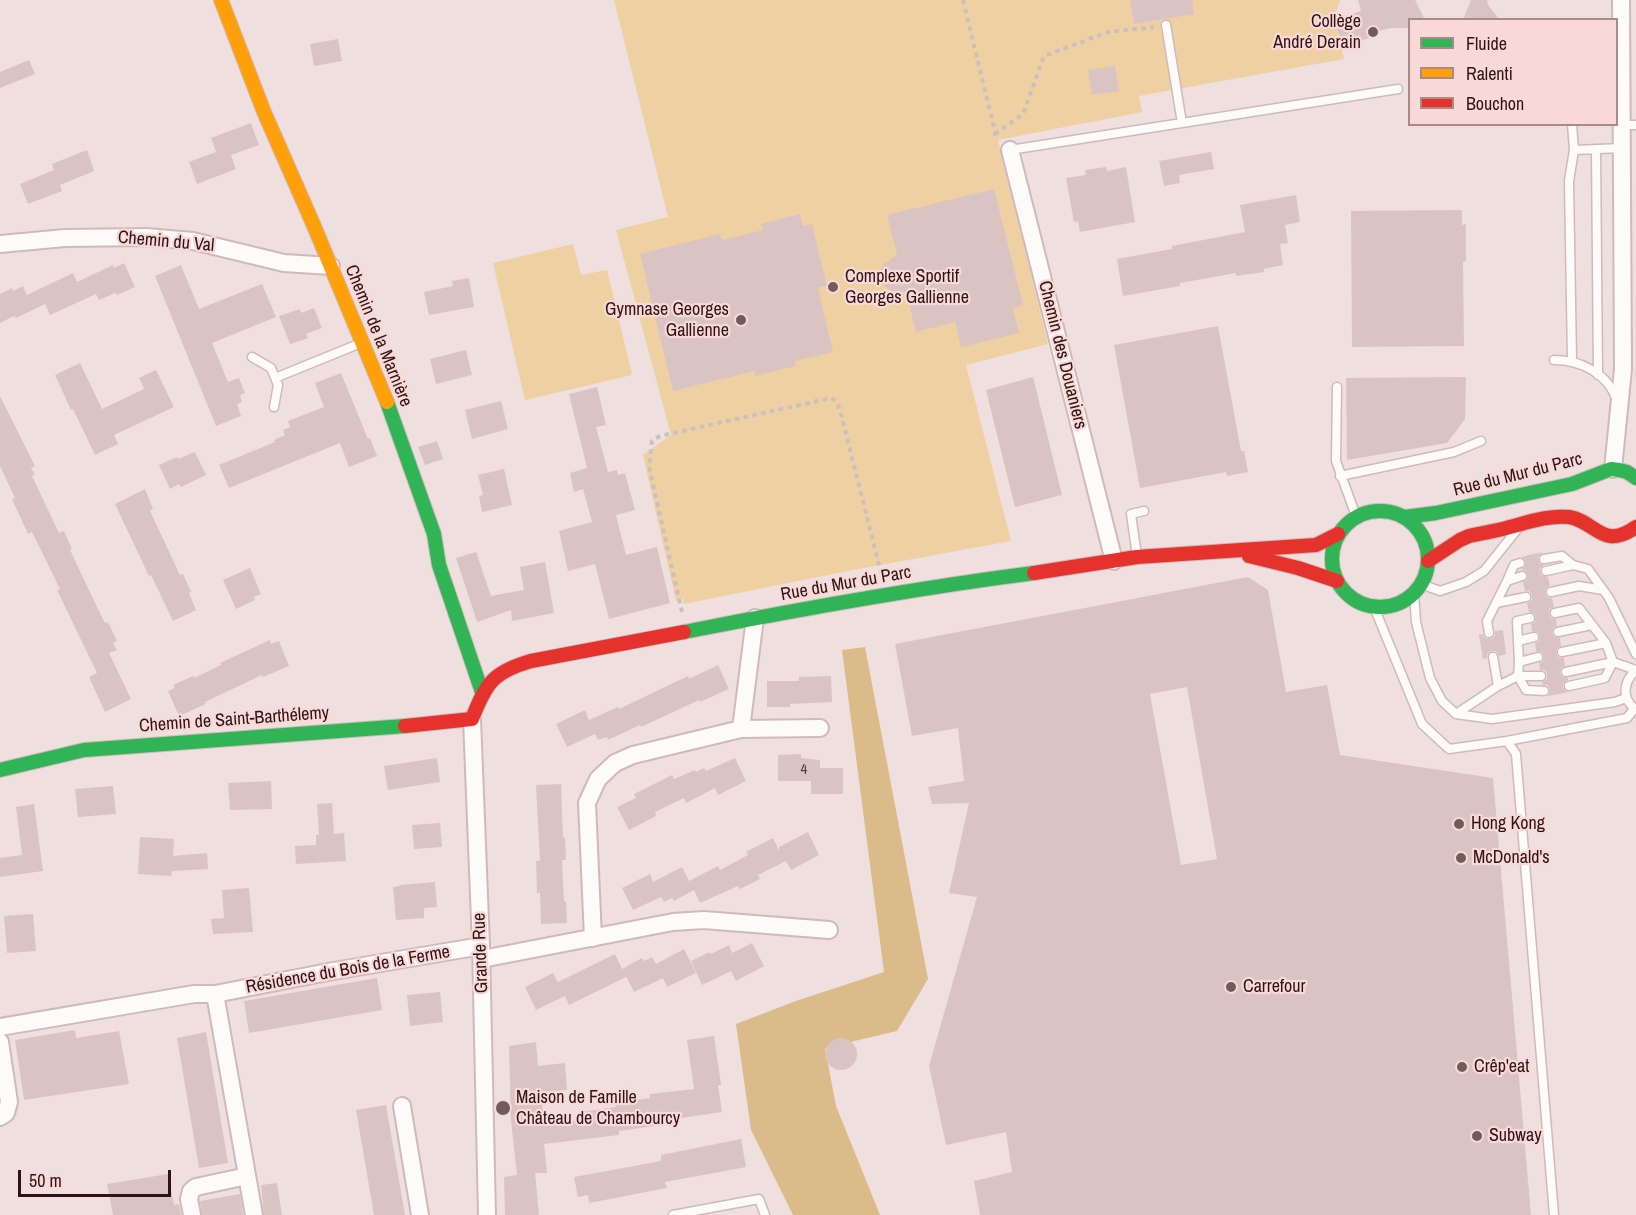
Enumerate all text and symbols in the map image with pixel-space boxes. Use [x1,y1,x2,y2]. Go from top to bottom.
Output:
place label: Collège André Derain [1273,11,1361,54]
legend [1408,18,1618,126]
marker: Collège André Derain [1366,25,1380,39]
text: Fluide [1466,31,1507,56]
text: Ralenti [1466,61,1513,86]
text: Bouchon [1466,91,1524,116]
street label: Chemin du Val [117,227,215,257]
street label: Chemin de la Marnière [340,262,416,410]
place label: Complexe Sportif Georges Gallienne [845,266,969,308]
street label: Chemin des Douaniers [1033,279,1091,431]
marker: Complexe Sportif Georges Gallienne [826,280,840,294]
place label: Gymnase Georges Gallienne [605,299,729,342]
marker: Gymnase Georges Gallienne [734,313,748,327]
street label: Rue du Mur du Parc [1451,449,1585,501]
street label: Rue du Mur du Parc [779,562,913,606]
street label: Chemin de Saint-Barthélemy [138,703,330,737]
house number: 4 [801,761,807,779]
place label: Hong Kong [1471,813,1545,835]
marker: Hong Kong [1452,817,1466,831]
place label: McDonald's [1473,847,1550,869]
marker: McDonald's [1454,851,1468,865]
street label: Grande Rue [469,912,493,994]
street label: Résidence du Bois de la Ferme [244,941,452,999]
place label: Carrefour [1243,976,1305,998]
marker: Carrefour [1224,980,1238,994]
place label: Crêp'eat [1474,1056,1529,1078]
marker: Crêp'eat [1455,1060,1469,1074]
place label: Maison de Famille Château de Chambourcy [516,1087,680,1130]
marker: Maison de Famille Château de Chambourcy [494,1099,512,1117]
place label: Subway [1489,1125,1542,1147]
marker: Subway [1470,1129,1484,1143]
scale bar [21,1158,174,1196]
text: 50 m [29,1168,62,1193]

